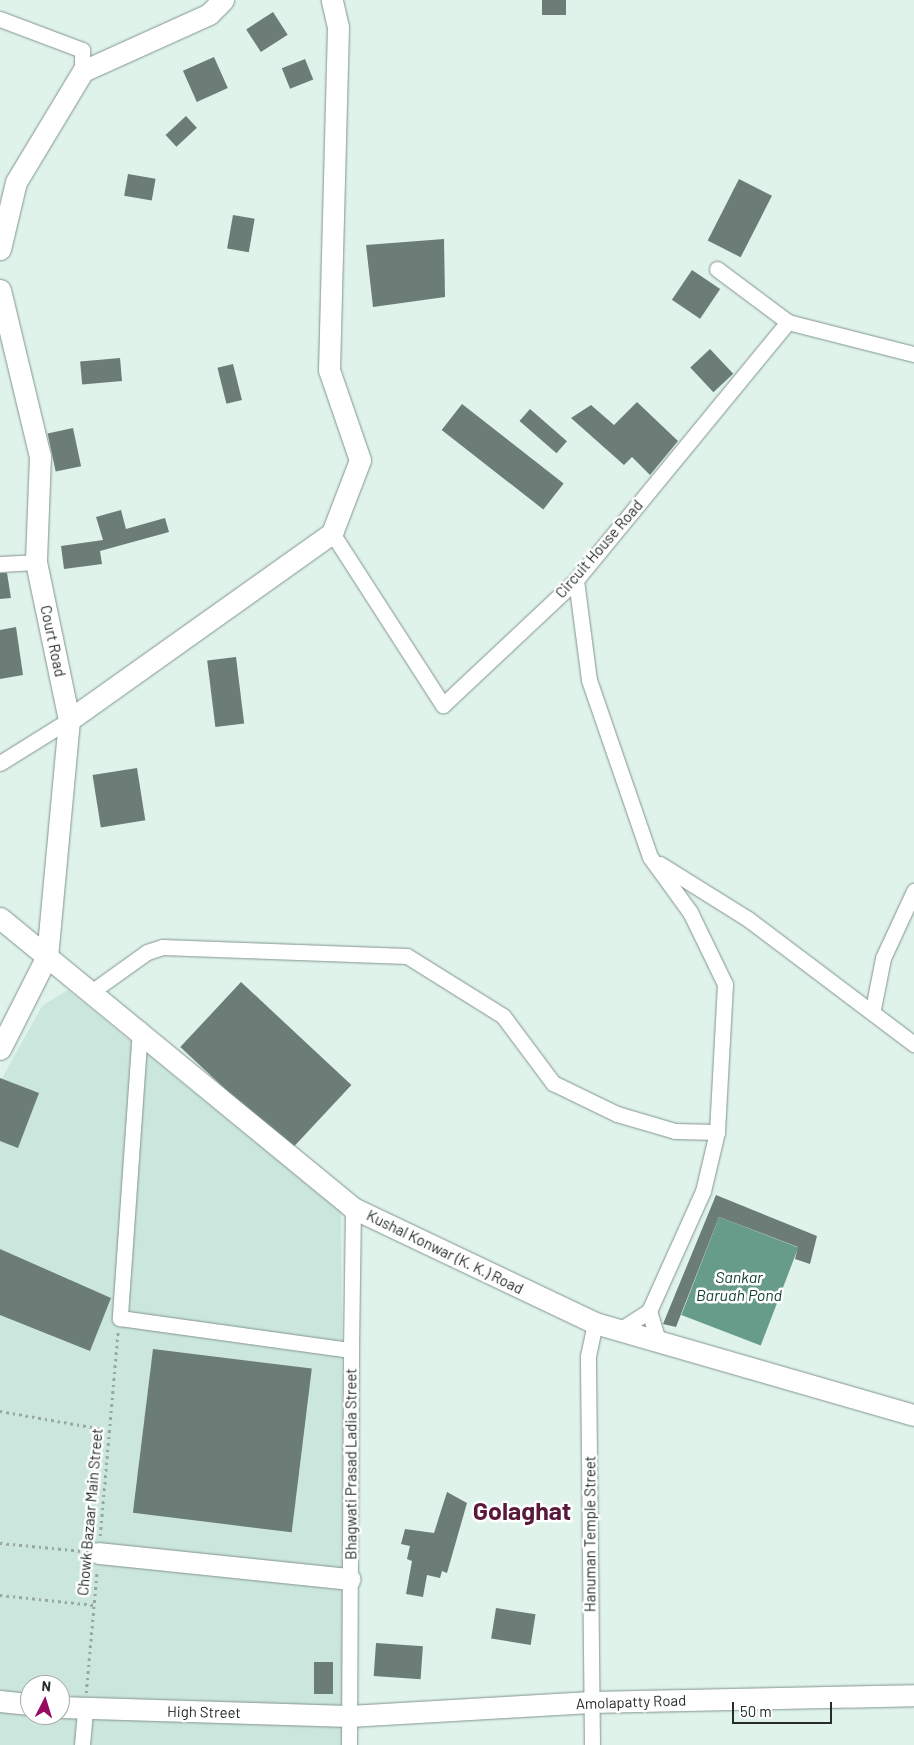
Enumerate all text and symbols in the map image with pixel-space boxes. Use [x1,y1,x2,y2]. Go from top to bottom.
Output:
street label: Circuit House Road [552,496,646,602]
street label: Court Road [37,604,69,678]
street label: Kushal Konwar (K. K.) Road [364,1206,526,1298]
water label: Sankar Baruah Pond [696,1267,782,1305]
street label: Bhagwati Prasad Ladia Street [342,1368,360,1560]
street label: Chowk Bazaar Main Street [74,1428,106,1596]
street label: Hanuman Temple Street [581,1456,599,1612]
district label: Golaghat [473,1495,571,1525]
north arrow [20,1675,70,1725]
text: N [41,1677,52,1694]
street label: Amolapatty Road [575,1691,687,1713]
scale bar [734,1692,834,1724]
street label: High Street [167,1702,241,1722]
text: 50 m [740,1702,772,1720]

